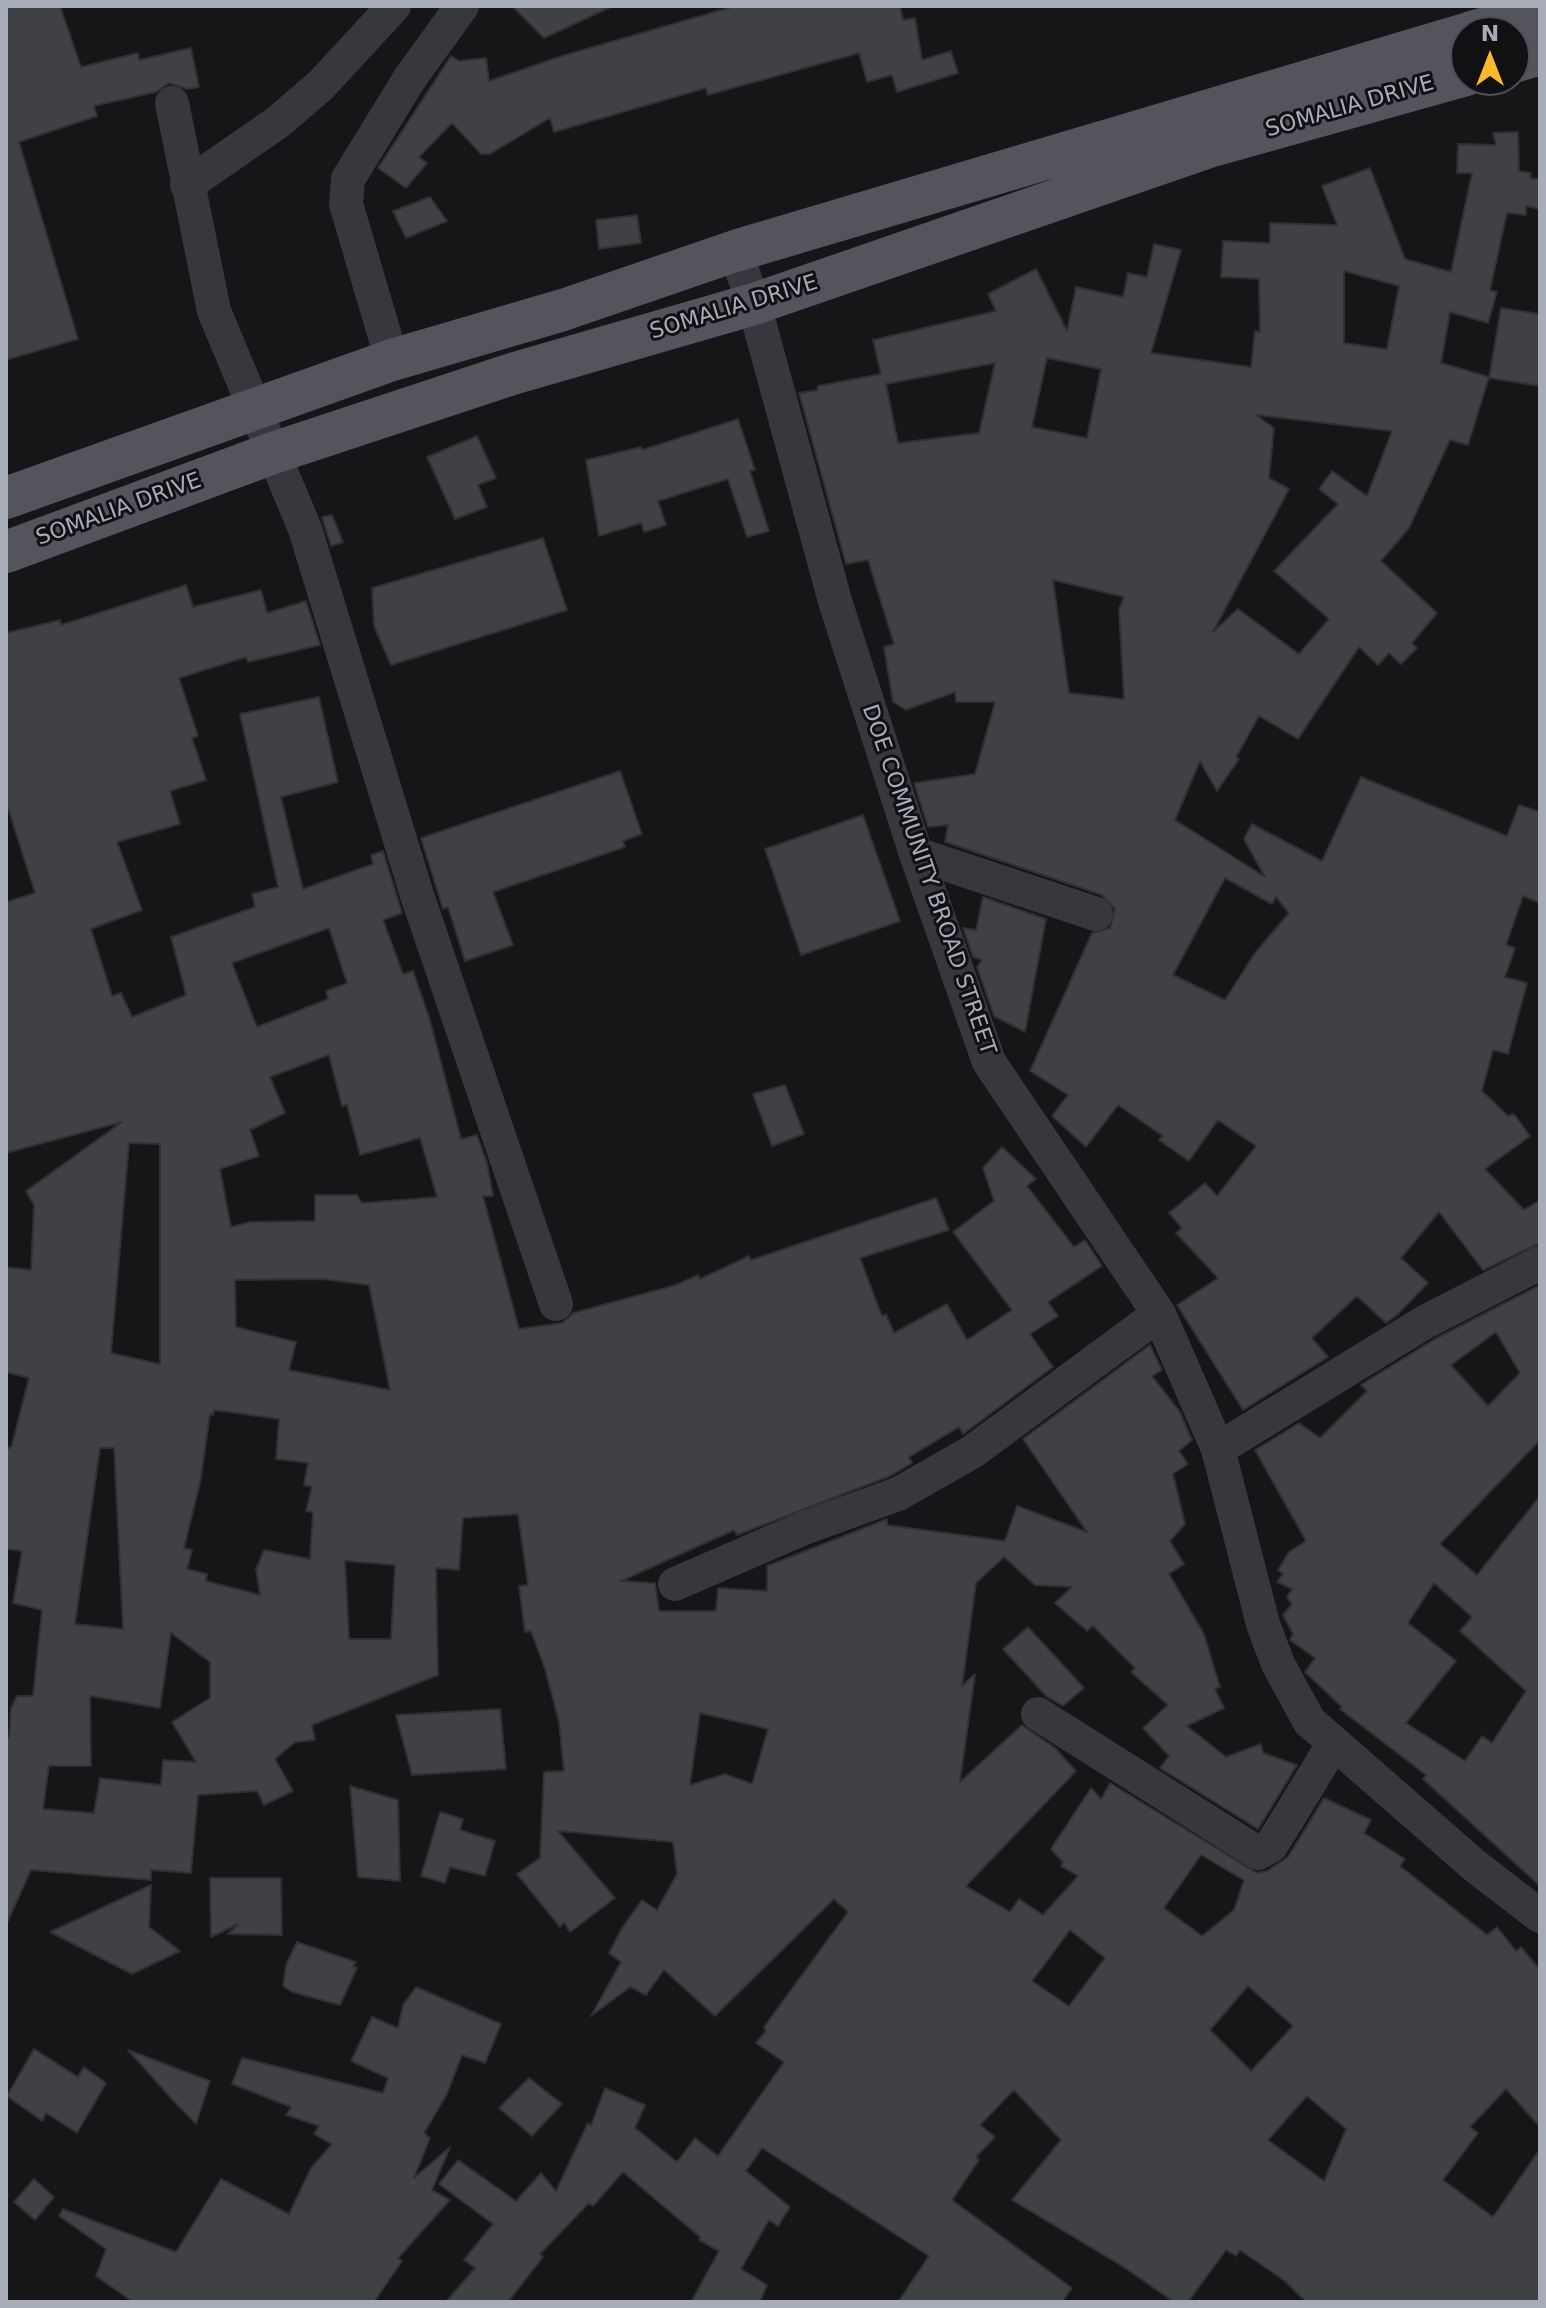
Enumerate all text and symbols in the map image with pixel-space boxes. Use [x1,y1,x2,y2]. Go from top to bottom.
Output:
north arrow [1450,16,1530,96]
text: N [1481,21,1499,46]
street label: SOMALIA DRIVE [1263,70,1437,144]
street label: SOMALIA DRIVE [647,270,821,346]
street label: SOMALIA DRIVE [33,468,205,552]
street label: DOE COMMUNITY BROAD STREET [855,701,1001,1059]

